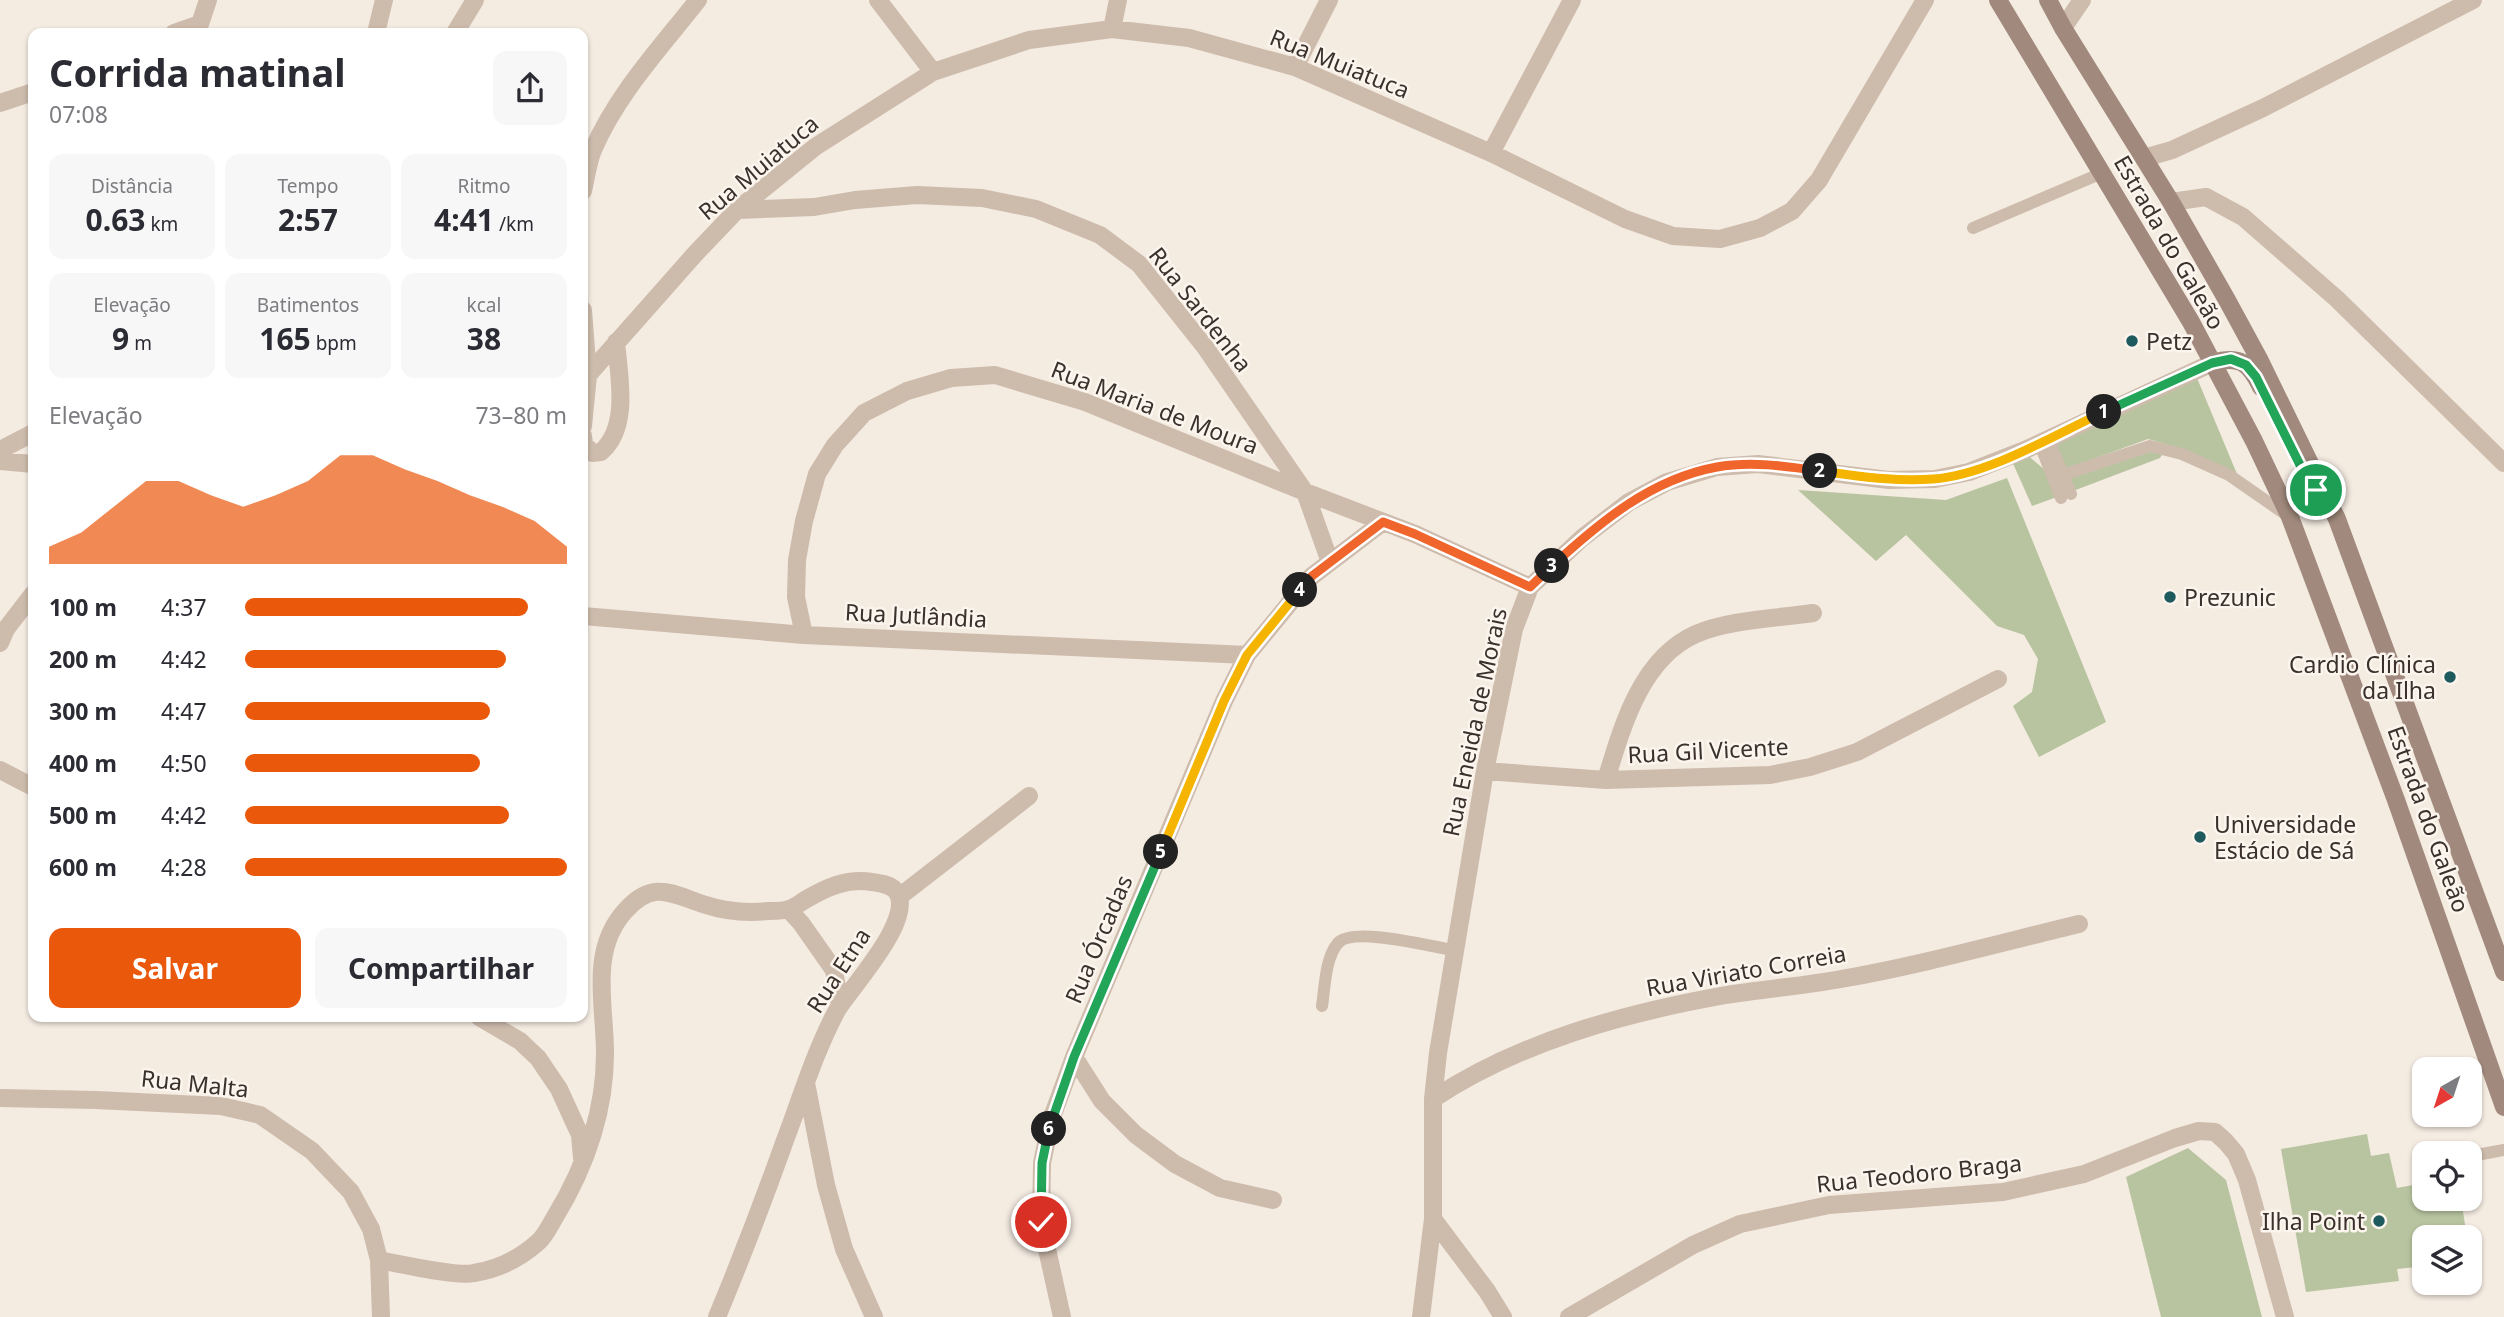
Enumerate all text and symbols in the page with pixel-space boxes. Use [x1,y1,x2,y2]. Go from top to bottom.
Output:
street label: Rua Muiatuca [1265,20,1415,106]
text: Corrida matinal [49,46,346,98]
button: share [493,51,567,125]
text: 07:08 [49,98,108,130]
street label: Rua Muiatuca [691,107,825,227]
street label: Estrada do Galeão [2107,149,2233,335]
text: Distância [91,173,173,199]
text: Tempo [278,173,338,199]
text: Ritmo [458,173,510,199]
text: 0.63 [86,199,146,240]
text: 2:57 [278,199,338,240]
text: 4:41 [434,199,494,240]
text: km [146,211,178,237]
text: /km [494,211,534,237]
street label: Rua Sardenha [1142,240,1260,378]
text: Elevação [93,292,171,318]
text: Batimentos [257,292,359,318]
text: kcal [467,292,501,318]
text: 9 [112,318,129,359]
text: 165 [259,318,311,359]
text: 38 [467,318,501,359]
place label: Petz [2146,325,2192,357]
text: m [129,330,152,356]
text: bpm [311,330,357,356]
marker: Petz [2124,333,2140,349]
street label: Rua Maria de Moura [1047,353,1263,461]
pin: 1 [2086,394,2122,430]
text: 1 [2098,398,2109,424]
text: Elevação [49,399,143,431]
text: 73–80 m [475,399,567,431]
pin: 2 [1802,454,1838,489]
text: 2 [1814,457,1825,483]
pin [2286,460,2346,520]
icon: arrive [2297,471,2335,509]
pin: 3 [1534,548,1570,584]
text: 3 [1546,552,1557,578]
pin: 4 [1282,572,1318,608]
text: 4 [1294,576,1305,602]
place label: Prezunic [2184,581,2276,613]
marker: Prezunic [2162,589,2178,605]
text: 100 m [49,591,117,623]
text: 4:37 [161,591,207,623]
street label: Rua Jutlândia [844,595,988,635]
street label: Rua Eneida de Morais [1434,605,1514,839]
text: 200 m [49,643,117,675]
text: 4:42 [161,643,207,675]
place label: Cardio Clínica da Ilha [2289,648,2436,706]
marker: Cardio Clínica da Ilha [2442,669,2458,685]
text: 300 m [49,695,117,727]
text: 4:47 [161,695,207,727]
street label: Estrada do Galeão [2380,721,2478,917]
street label: Rua Gil Vicente [1627,730,1789,770]
text: 400 m [49,747,117,779]
text: 4:50 [161,747,207,779]
text: 500 m [49,799,117,831]
text: 4:42 [161,799,207,831]
place label: Universidade Estácio de Sá [2214,808,2356,866]
marker: Universidade Estácio de Sá [2192,829,2208,845]
pin: 5 [1144,834,1178,870]
text: 5 [1155,838,1166,864]
text: 600 m [49,851,117,883]
text: 4:28 [161,851,207,883]
street label: Rua Órcadas [1057,870,1139,1008]
street label: Rua Etna [799,921,877,1019]
button: Salvar [49,928,301,1008]
button: Compartilhar [315,928,567,1008]
street label: Rua Viriato Correia [1644,937,1848,1003]
north arrow [2412,1057,2482,1127]
map controls [2412,1057,2482,1295]
street label: Rua Malta [139,1061,251,1105]
pin: 6 [1032,1112,1066,1146]
text: 6 [1043,1115,1054,1141]
button: locate [2412,1141,2482,1211]
street label: Rua Teodoro Braga [1815,1146,2023,1200]
pin [1011,1192,1071,1252]
icon: check [1022,1203,1060,1241]
place label: Ilha Point [2262,1205,2365,1237]
marker: Ilha Point [2371,1213,2387,1229]
button: layers [2412,1225,2482,1295]

